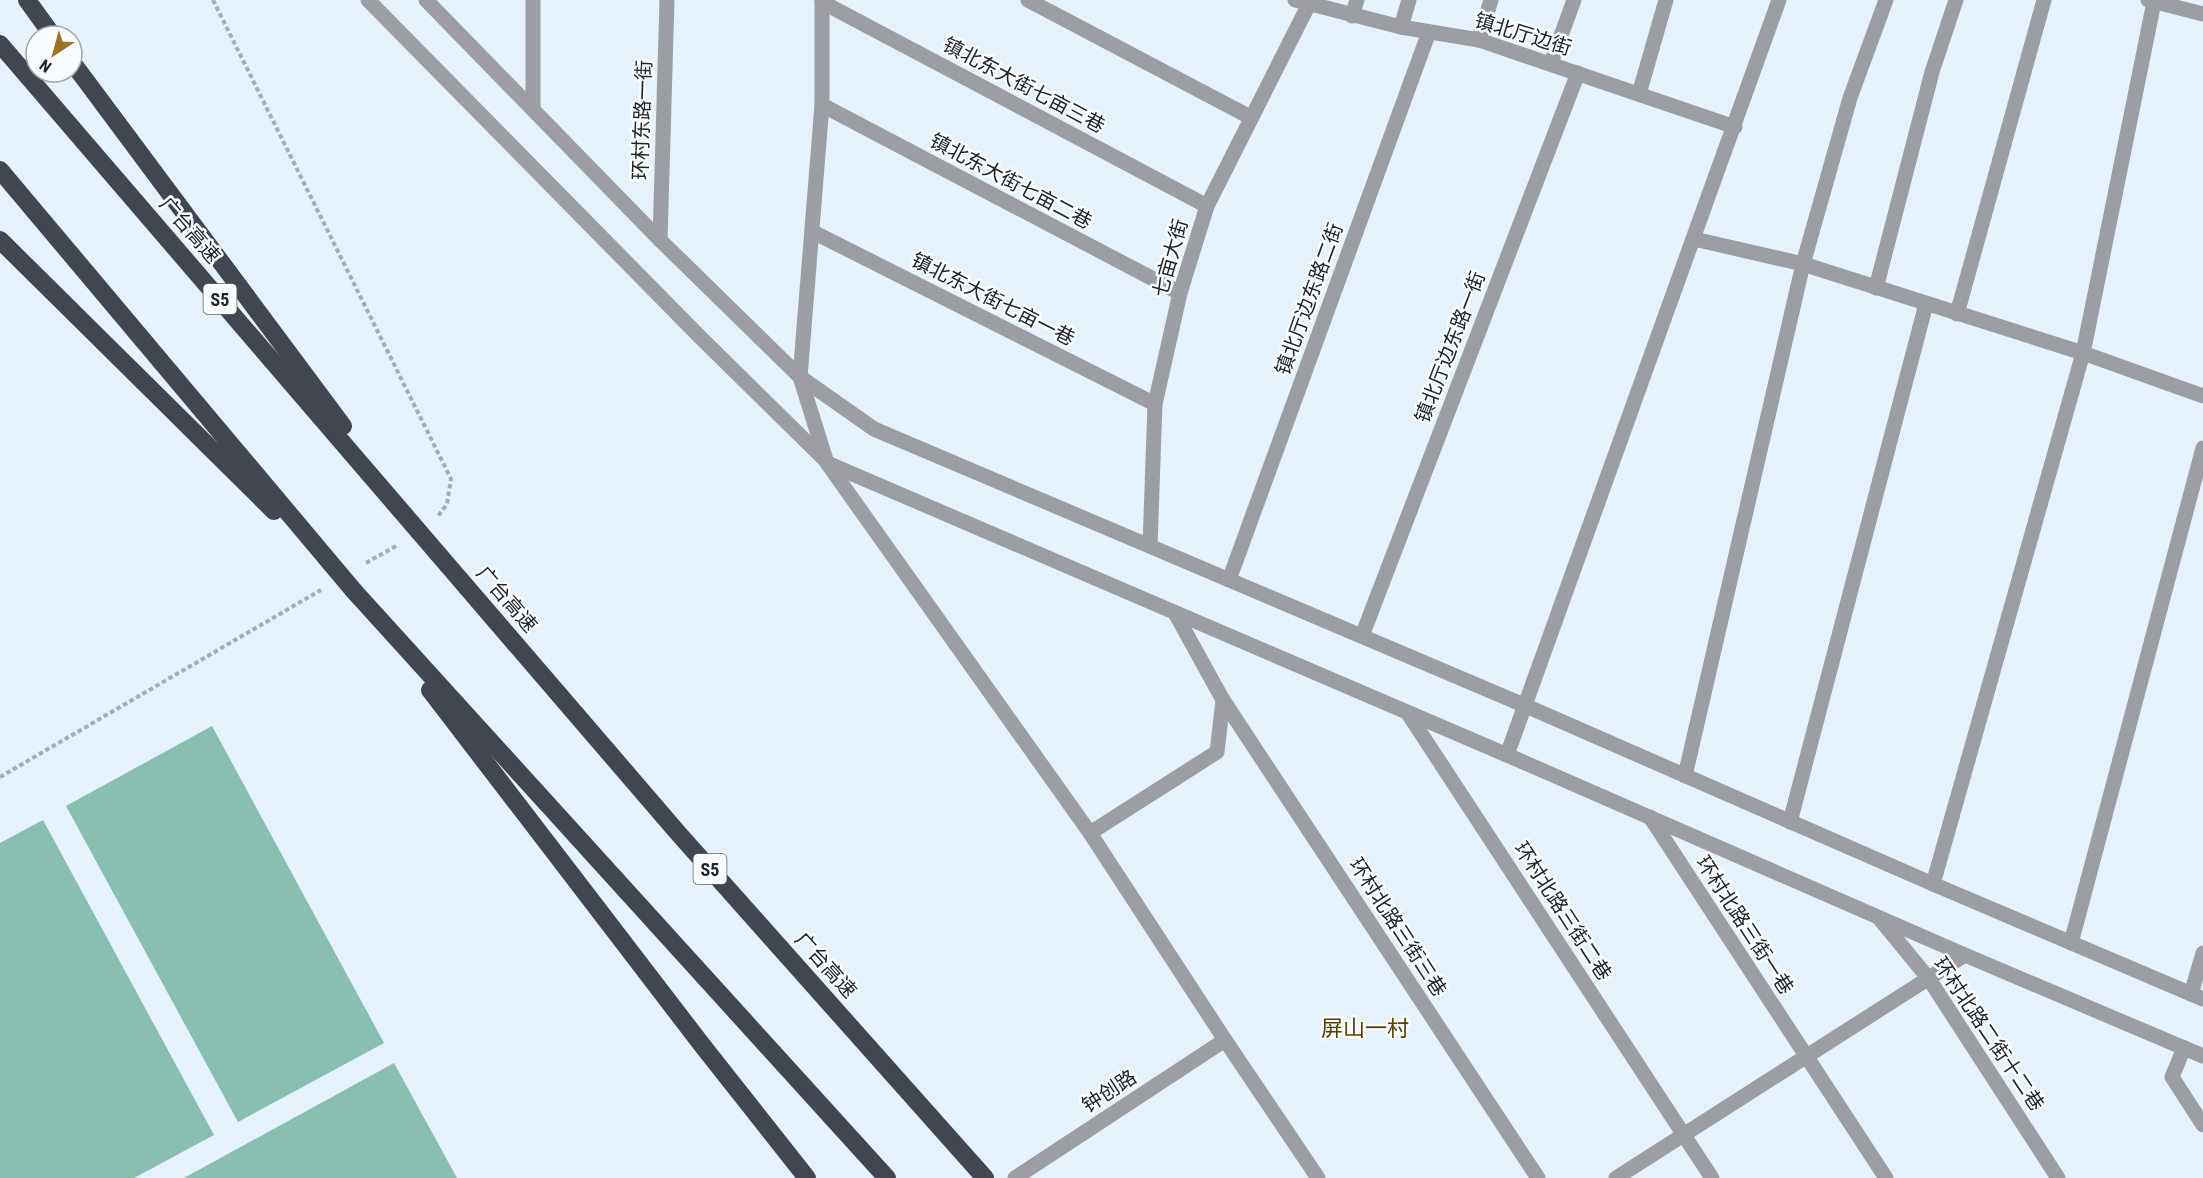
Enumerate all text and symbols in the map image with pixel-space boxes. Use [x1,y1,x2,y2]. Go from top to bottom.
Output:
street label: 镇北厅边街 [1472,8,1574,60]
north arrow [24,24,84,84]
street label: 镇北东大街七亩三巷 [939,32,1109,138]
text: N [36,55,55,76]
street label: 环村东路一街 [628,60,656,180]
street label: 镇北东大街七亩二巷 [926,128,1096,234]
street label: 广台高速 [155,192,225,268]
street label: 七亩大街 [1147,216,1193,300]
street label: 镇北厅边东路二街 [1270,220,1348,378]
street label: 镇北东大街七亩一巷 [907,247,1079,351]
street label: 镇北厅边东路一街 [1410,268,1490,426]
road number: S5 [204,284,236,314]
street label: 广台高速 [472,561,542,637]
street label: 环村北路三街二巷 [1509,837,1617,985]
street label: 环村北路三街一巷 [1691,851,1799,999]
street label: 环村北路三街三巷 [1344,853,1452,1001]
road number: S5 [694,854,726,884]
street label: 广台高速 [790,927,862,1003]
street label: 环村北路二街十二巷 [1929,953,2049,1115]
district label: 屏山一村 [1321,1016,1409,1041]
street label: 钟创路 [1077,1065,1141,1117]

